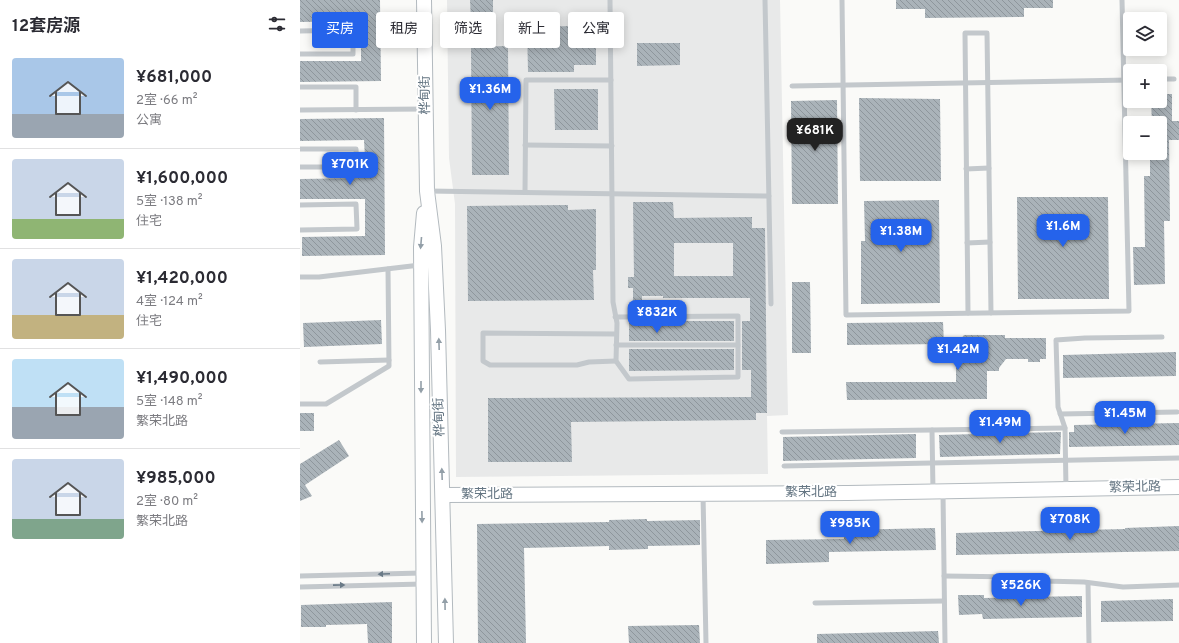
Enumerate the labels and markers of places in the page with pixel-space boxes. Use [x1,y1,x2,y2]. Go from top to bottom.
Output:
pin: ¥1.36M [457,77,523,111]
pin: ¥681K [787,118,843,152]
pin: ¥701K [322,152,378,186]
pin: ¥1.6M [1035,214,1091,248]
pin: ¥1.38M [868,219,934,253]
pin: ¥832K [629,300,685,334]
pin: ¥1.42M [925,337,991,371]
pin: ¥1.45M [1092,401,1158,435]
pin: ¥1.49M [967,410,1033,444]
pin: ¥708K [1042,507,1098,541]
pin: ¥985K [822,511,878,545]
pin: ¥526K [993,573,1049,607]

